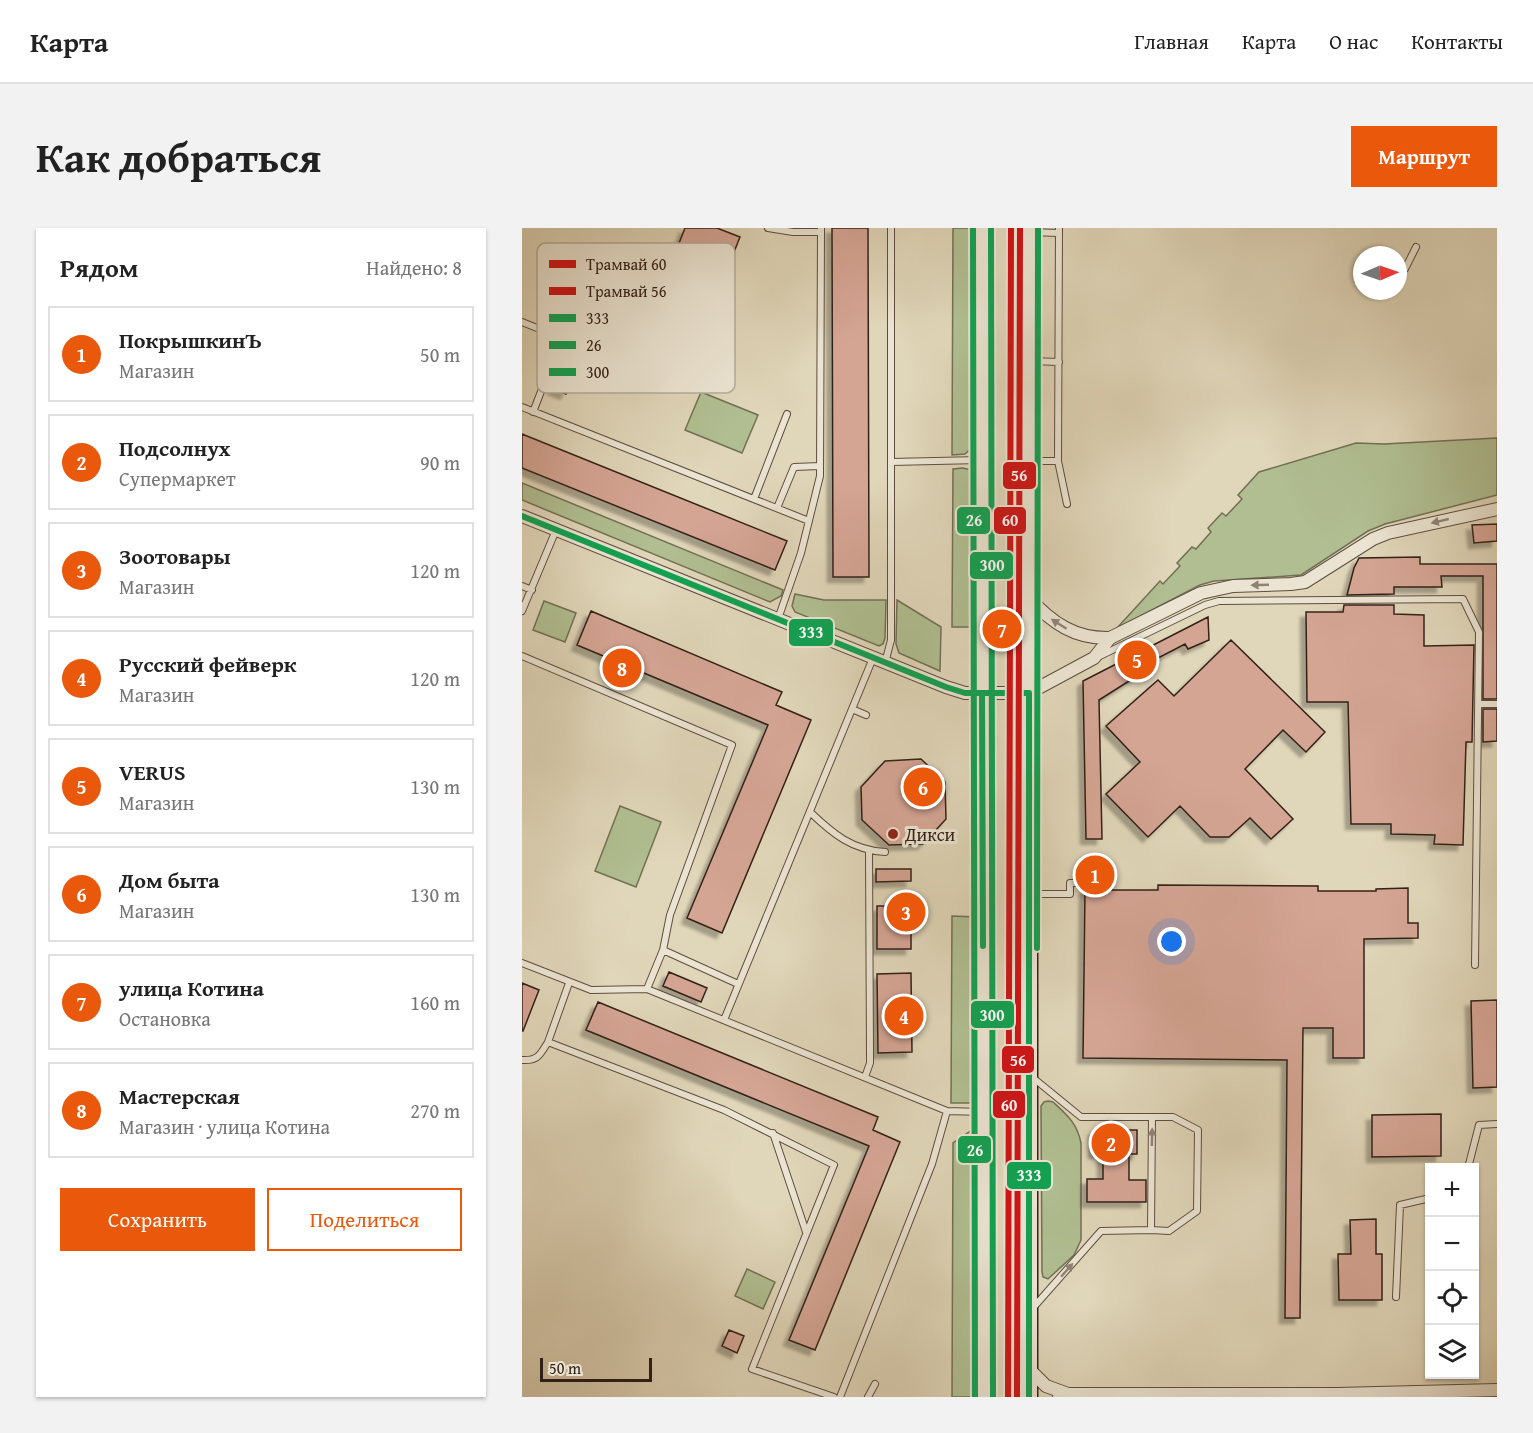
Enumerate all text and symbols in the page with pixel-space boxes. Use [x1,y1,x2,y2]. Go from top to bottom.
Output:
text: Карта [30,21,108,62]
text: Главная [1134,26,1209,57]
text: Карта [1242,26,1296,57]
text: О нас [1329,26,1378,57]
text: Контакты [1411,26,1503,57]
text: Как добраться [36,126,321,187]
button: Маршрут [1351,126,1497,187]
legend [537,243,735,393]
north arrow [1353,246,1407,300]
text: Рядом [60,248,138,287]
text: Трамвай 60 [586,252,667,276]
text: Найдено: 8 [366,253,462,282]
text: Трамвай 56 [586,279,667,303]
text: 333 [586,306,609,330]
text: ПокрышкинЪ [119,324,262,356]
text: 26 [586,333,602,357]
text: 1 [76,340,87,369]
text: 50 m [420,340,460,369]
text: Магазин [119,356,194,385]
text: 300 [586,360,609,384]
text: Подсолнух [119,432,230,464]
text: 2 [76,448,87,477]
text: 90 m [420,448,460,477]
line badge: 56 [1002,461,1037,490]
text: 56 [1011,463,1027,487]
text: Супермаркет [119,464,236,493]
line badge: 26 [956,506,991,535]
line badge: 60 [993,506,1027,535]
text: 26 [966,508,982,532]
text: 60 [1002,508,1018,532]
one-way arrow [1431,517,1449,527]
text: Зоотовары [119,540,231,572]
line badge: 300 [969,551,1014,580]
text: 300 [980,553,1004,577]
text: 3 [76,556,87,585]
text: 120 m [410,556,460,585]
text: Магазин [119,572,194,601]
one-way arrow [1250,581,1269,590]
pin: 7 [982,606,1022,652]
line badge: 333 [788,618,834,647]
one-way arrow [1050,619,1067,630]
text: 333 [799,620,823,644]
pin: 5 [1118,638,1156,682]
pin: 8 [602,646,642,690]
text: Русский фейверк [119,648,296,680]
text: 4 [76,664,87,693]
text: 120 m [410,664,460,693]
text: Магазин [119,680,194,709]
text: VERUS [119,756,186,788]
pin: 6 [904,764,942,810]
text: 5 [76,772,87,801]
text: 130 m [410,772,460,801]
text: Магазин [119,788,194,817]
place label: Дикси [904,821,956,848]
marker: Дикси [886,827,900,841]
pin: 1 [1076,852,1114,898]
text: Дом быта [119,864,220,896]
text: 6 [76,880,87,909]
text: 130 m [410,880,460,909]
pin: 3 [886,890,926,934]
text: Магазин [119,896,194,925]
your location [1157,927,1186,956]
text: улица Котина [119,972,264,1004]
text: 7 [76,988,87,1017]
text: 160 m [410,988,460,1017]
pin: 4 [884,994,923,1038]
line badge: 300 [970,1000,1015,1029]
text: 300 [980,1003,1004,1027]
text: Остановка [119,1004,211,1033]
line badge: 56 [1001,1045,1035,1074]
text: 56 [1010,1048,1026,1072]
text: Мастерская [119,1080,240,1112]
line badge: 60 [992,1090,1026,1119]
text: 60 [1001,1093,1017,1117]
text: 8 [76,1096,87,1125]
text: 270 m [410,1096,460,1125]
text: Магазин · улица Котина [119,1112,330,1141]
pin: 2 [1092,1120,1130,1166]
one-way arrow [1147,1127,1157,1146]
line badge: 26 [957,1135,992,1164]
text: 26 [967,1138,983,1162]
line badge: 333 [1006,1161,1052,1190]
text: 333 [1017,1163,1041,1187]
map controls [1425,1163,1479,1379]
button: + [1425,1163,1479,1217]
button: Сохранить [60,1188,255,1251]
button: Поделиться [267,1188,462,1251]
button: − [1425,1217,1479,1271]
one-way arrow [1060,1263,1073,1278]
button: locate [1425,1271,1479,1325]
button: layers [1425,1325,1479,1379]
scale bar [540,1355,652,1382]
text: 50 m [549,1356,581,1380]

